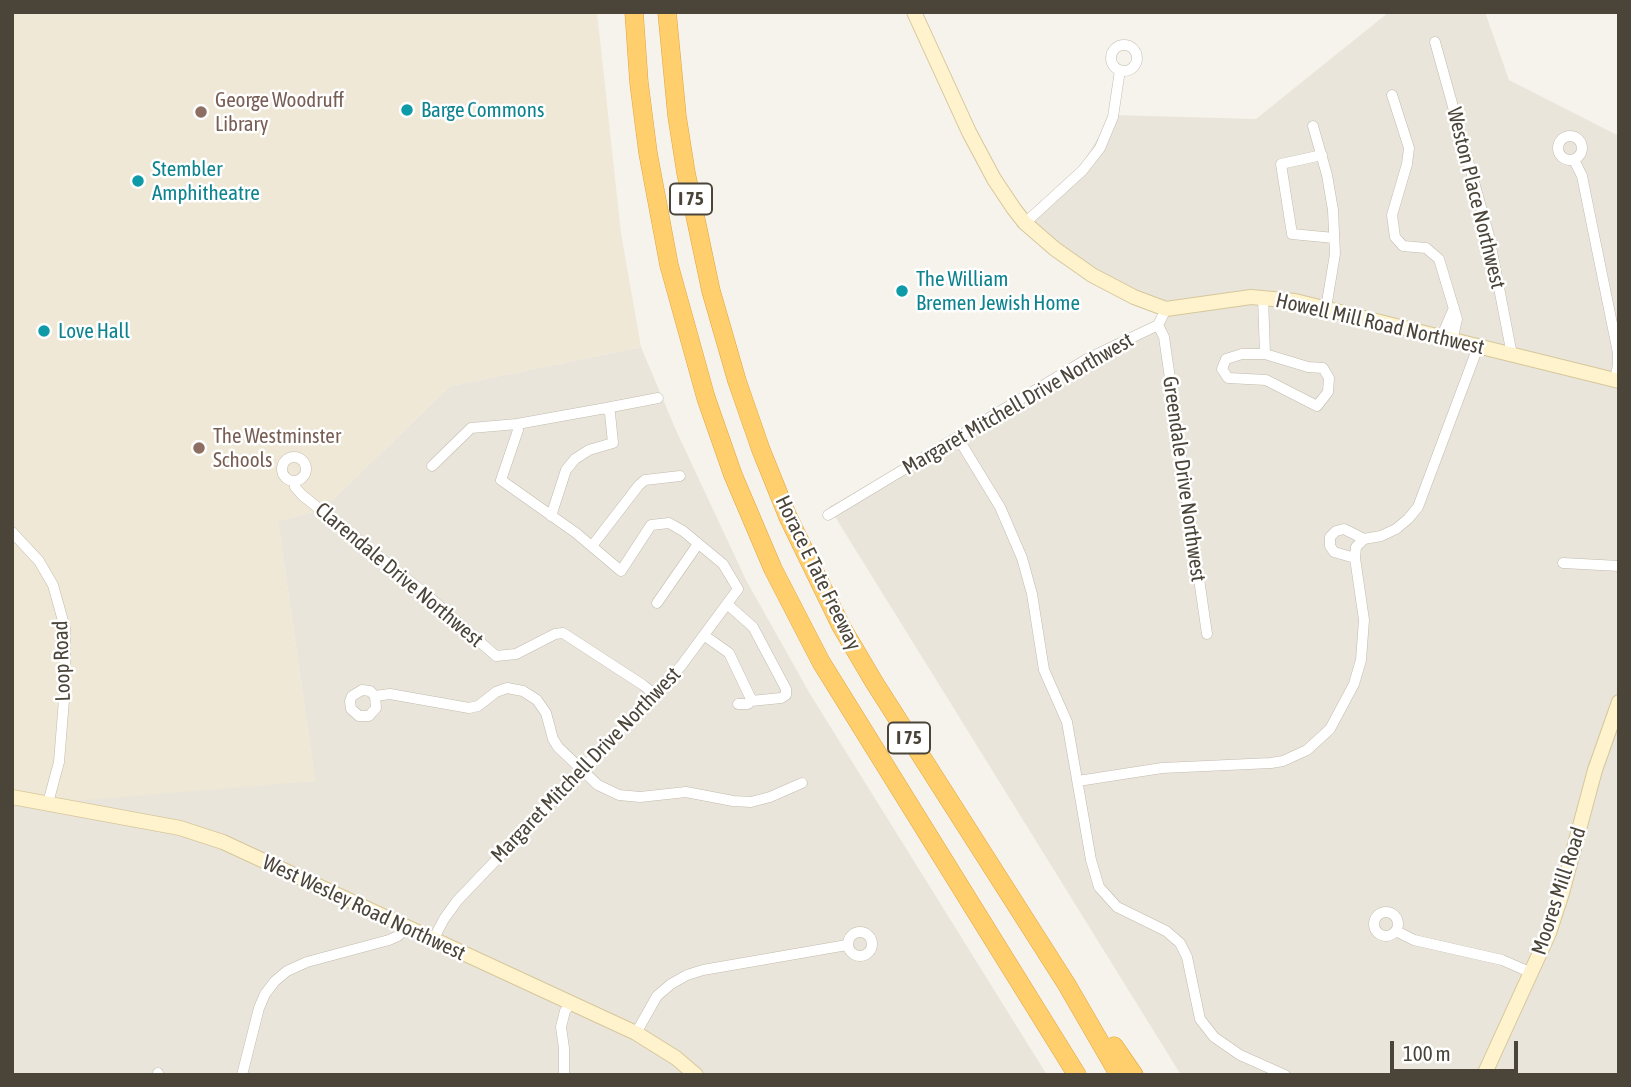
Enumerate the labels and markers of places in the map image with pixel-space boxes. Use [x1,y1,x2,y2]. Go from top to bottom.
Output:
place label: George Woodruff Library [215,87,344,137]
place label: Barge Commons [421,97,544,123]
marker: Barge Commons [399,102,415,118]
marker: George Woodruff Library [193,104,209,120]
place label: Stembler Amphitheatre [152,156,260,206]
marker: Stembler Amphitheatre [130,173,146,189]
place label: The William Bremen Jewish Home [916,266,1080,316]
marker: The William Bremen Jewish Home [894,283,910,299]
place label: Love Hall [58,318,130,344]
marker: Love Hall [36,323,52,339]
place label: The Westminster Schools [213,423,341,473]
marker: The Westminster Schools [191,440,207,456]

